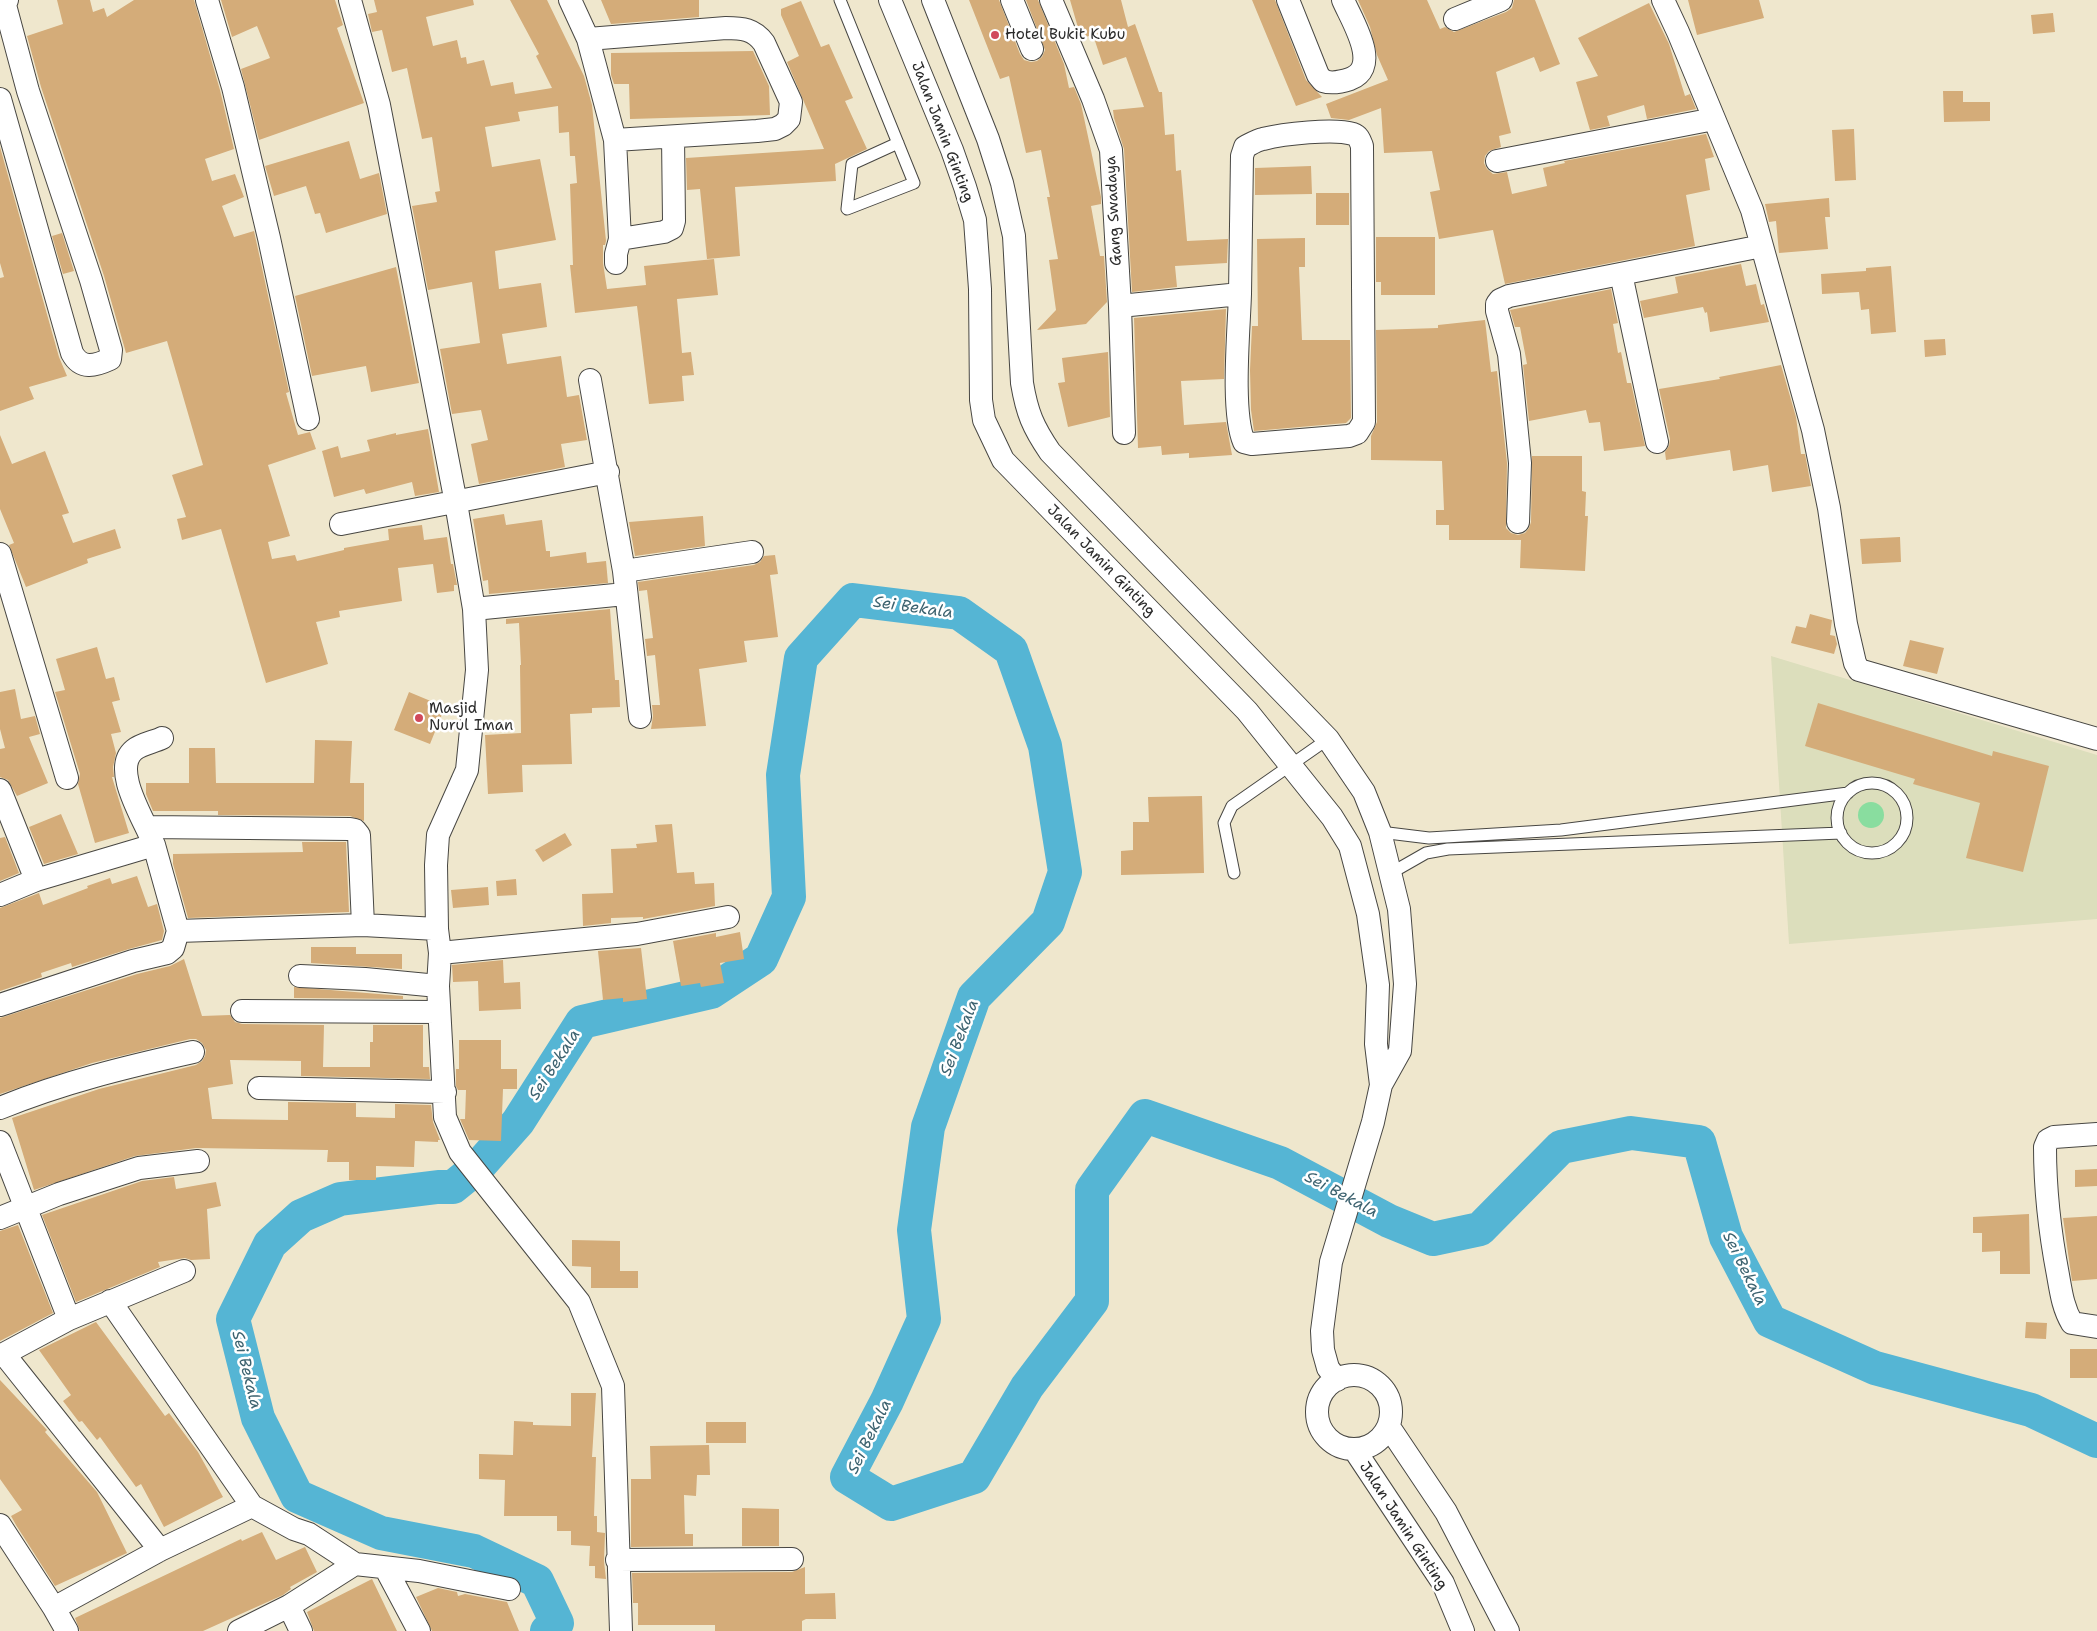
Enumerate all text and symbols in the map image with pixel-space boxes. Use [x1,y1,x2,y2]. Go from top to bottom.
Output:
place label: Hotel Bukit Kubu [1005,26,1125,44]
marker: Hotel Bukit Kubu [989,29,1001,41]
street label: Jalan Jamin Ginting [907,59,977,205]
street label: Gang Swadaya [1102,156,1126,266]
street label: Jalan Jamin Ginting [1043,501,1159,621]
water label: Sei Bekala [872,593,954,623]
place label: Masjid Nurul Iman [429,700,513,735]
marker: Masjid Nurul Iman [413,712,425,724]
water label: Sei Bekala [937,997,983,1079]
water label: Sei Bekala [525,1026,585,1104]
water label: Sei Bekala [1301,1168,1381,1222]
water label: Sei Bekala [1718,1229,1770,1309]
water label: Sei Bekala [227,1329,265,1411]
water label: Sei Bekala [844,1397,896,1477]
street label: Jalan Jamin Ginting [1355,1459,1451,1593]

